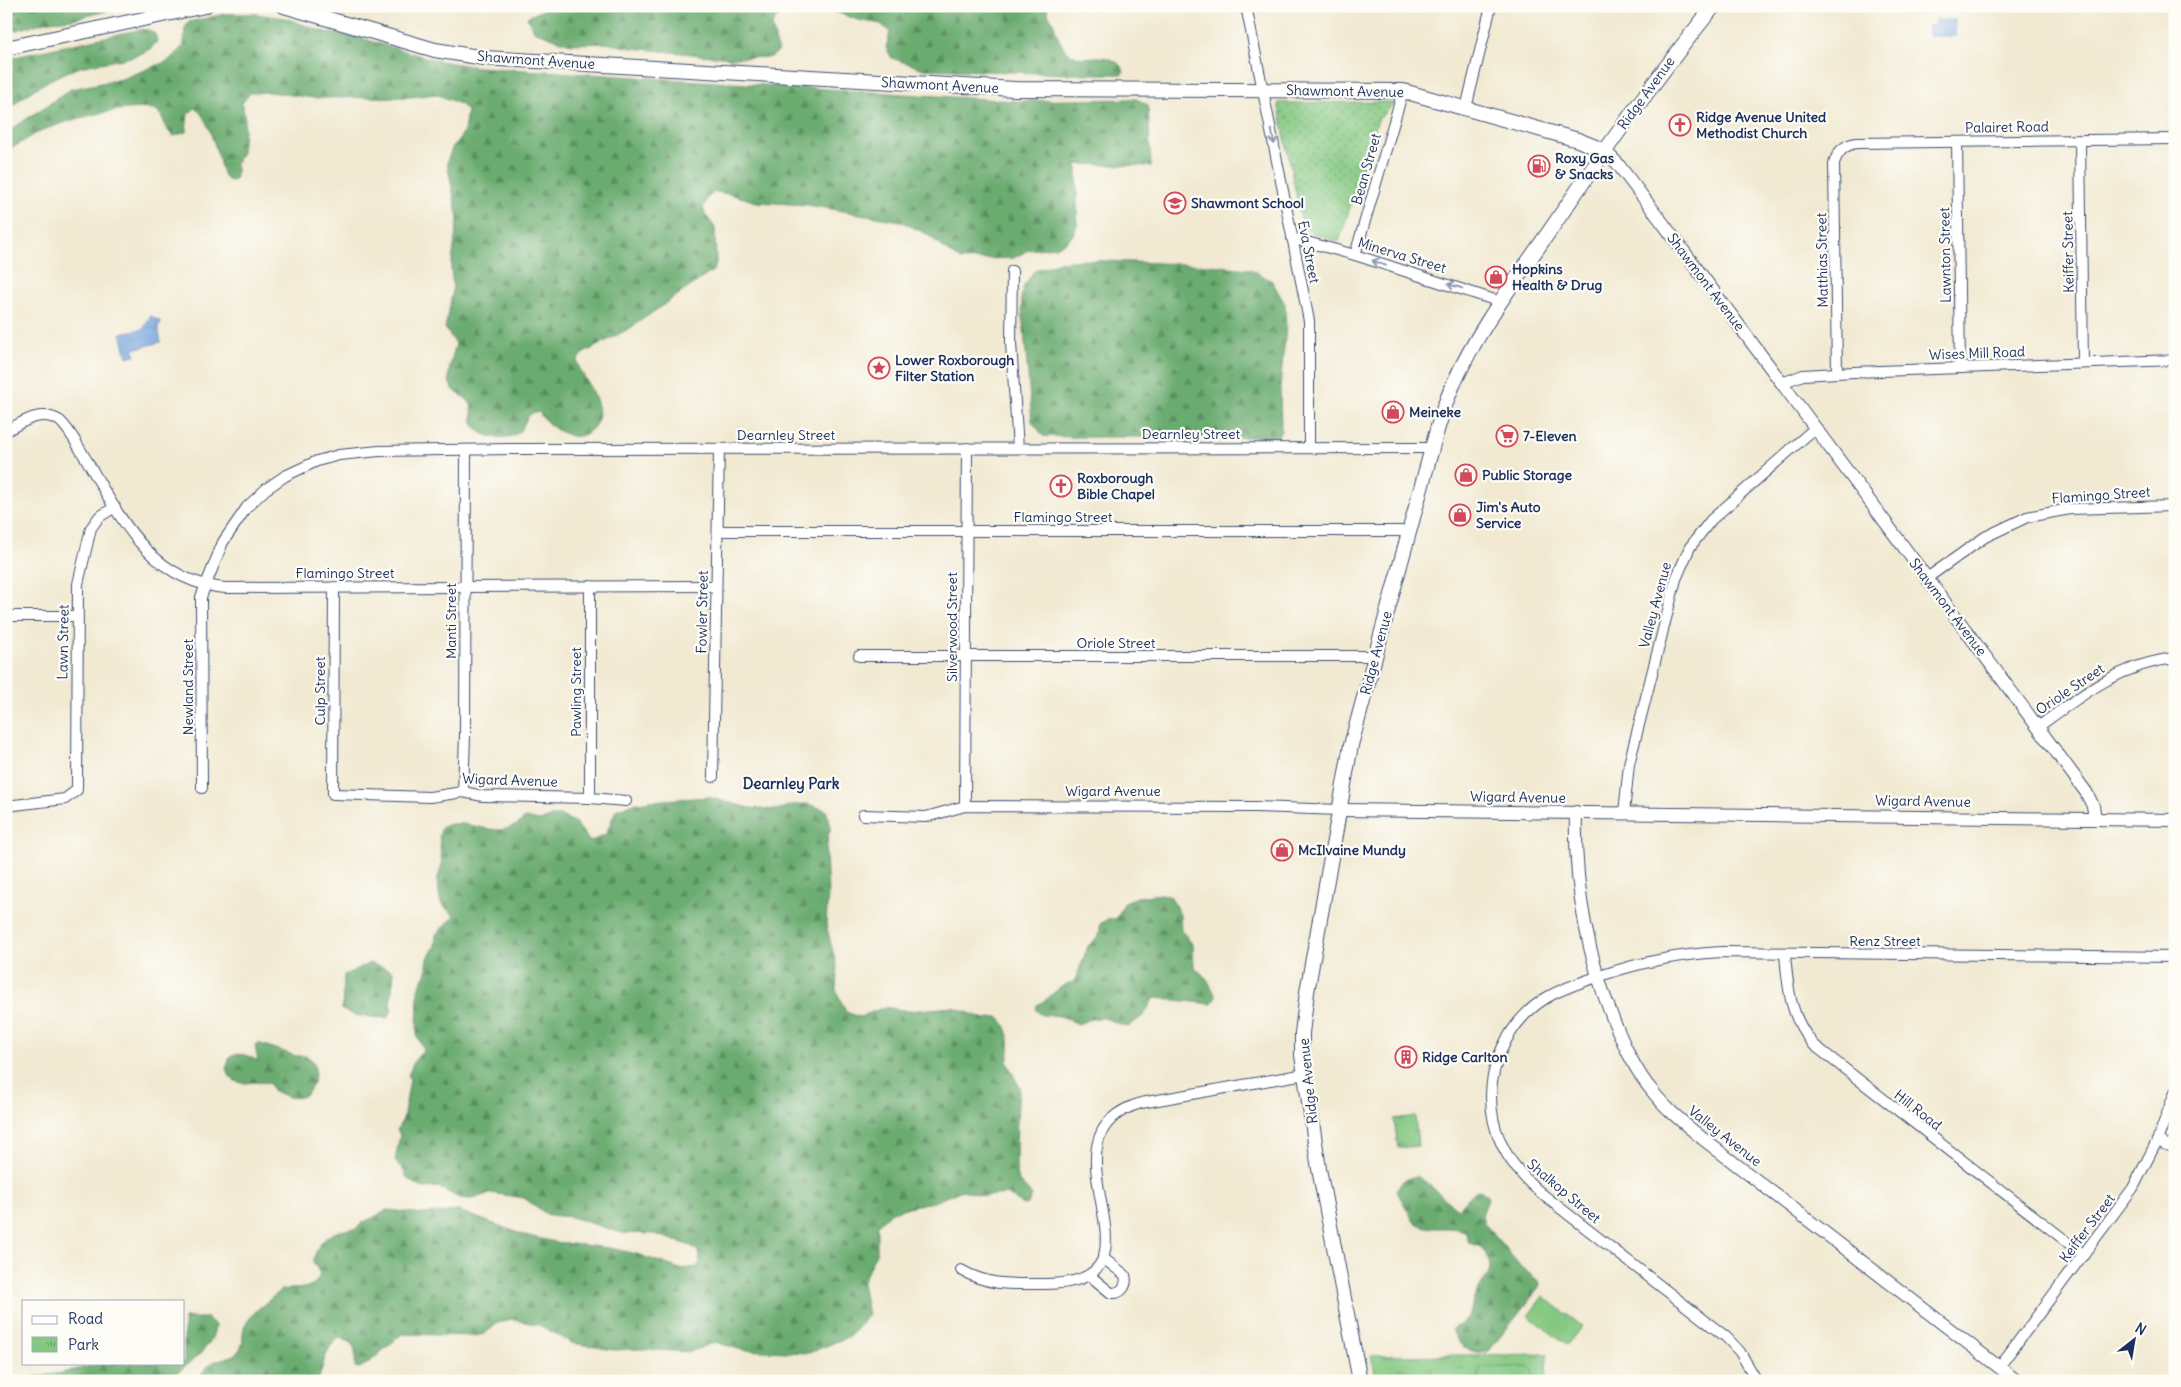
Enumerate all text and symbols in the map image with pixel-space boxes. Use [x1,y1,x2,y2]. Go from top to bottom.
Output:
street label: Shawmont Avenue [477,47,595,73]
street label: Ridge Avenue [1613,53,1679,133]
street label: Shawmont Avenue [881,73,999,97]
street label: Shawmont Avenue [1286,81,1404,101]
place label: Ridge Avenue United Methodist Church [1696,108,1827,142]
church icon: Ridge Avenue United Methodist Church [1668,113,1692,137]
street label: Palairet Road [1965,117,2049,137]
one-way arrow [1268,129,1278,145]
street label: Bean Street [1347,131,1385,207]
place label: Roxy Gas & Snacks [1555,149,1615,183]
fuel station icon: Roxy Gas & Snacks [1527,154,1551,178]
school or university icon: Shawmont School [1163,191,1187,215]
place label: Shawmont School [1191,194,1304,212]
street label: Lawnton Street [1935,207,1955,303]
street label: Keiffer Street [2058,211,2078,293]
street label: Matthias Street [1812,212,1832,308]
street label: Eva Street [1294,219,1324,285]
street label: Shawmont Avenue [1663,229,1749,335]
street label: Minerva Street [1356,233,1449,277]
one-way arrow [1371,258,1387,267]
place label: Hopkins Health & Drug [1512,260,1603,294]
shop icon: Hopkins Health & Drug [1484,265,1508,289]
one-way arrow [1448,281,1464,291]
street label: Wises Mill Road [1929,342,2025,364]
place label: Lower Roxborough Filter Station [895,351,1014,385]
place icon: Lower Roxborough Filter Station [867,356,891,380]
shop icon: Meineke [1381,400,1405,424]
place label: Meineke [1409,403,1462,421]
supermarket icon: 7-Eleven [1495,424,1519,448]
street label: Dearnley Street [1142,425,1241,443]
street label: Dearnley Street [737,426,836,444]
place label: 7-Eleven [1523,427,1577,445]
shop icon: Public Storage [1454,463,1478,487]
place label: Public Storage [1482,466,1572,484]
place label: Roxborough Bible Chapel [1077,469,1155,503]
church icon: Roxborough Bible Chapel [1049,474,1073,498]
street label: Flamingo Street [2051,483,2151,507]
place label: Jim's Auto Service [1476,498,1541,532]
shop icon: Jim's Auto Service [1448,503,1472,527]
street label: Flamingo Street [1014,508,1113,526]
street label: Shawmont Avenue [1905,554,1991,660]
street label: Valley Avenue [1635,560,1675,650]
street label: Flamingo Street [296,564,395,582]
street label: Fowler Street [692,570,712,654]
street label: Silverwood Street [943,572,961,682]
street label: Manti Street [442,583,460,659]
street label: Lawn Street [53,604,73,680]
street label: Ridge Avenue [1356,609,1396,697]
street label: Oriole Street [1077,634,1156,652]
street label: Newland Street [179,639,197,735]
street label: Pawling Street [567,647,585,737]
street label: Culp Street [311,656,329,726]
street label: Oriole Street [2032,659,2108,719]
street label: Wigard Avenue [462,769,558,791]
district label: Dearnley Park [743,774,840,794]
street label: Wigard Avenue [1065,782,1161,800]
street label: Wigard Avenue [1470,787,1566,807]
street label: Wigard Avenue [1875,791,1971,811]
shop icon: McIlvaine Mundy [1270,838,1294,862]
place label: McIlvaine Mundy [1298,841,1406,859]
street label: Renz Street [1849,932,1921,950]
street label: Ridge Avenue [1295,1037,1321,1125]
building icon: Ridge Carlton [1394,1045,1418,1069]
place label: Ridge Carlton [1422,1048,1508,1066]
street label: Hill Road [1891,1086,1945,1134]
street label: Valley Avenue [1685,1102,1765,1170]
street label: Shalkop Street [1524,1155,1605,1227]
street label: Keiffer Street [2055,1190,2119,1266]
legend [22,1300,185,1364]
text: Road [68,1309,103,1328]
north arrow [2108,1314,2158,1364]
text: N [2132,1319,2149,1339]
text: Park [68,1335,99,1354]

